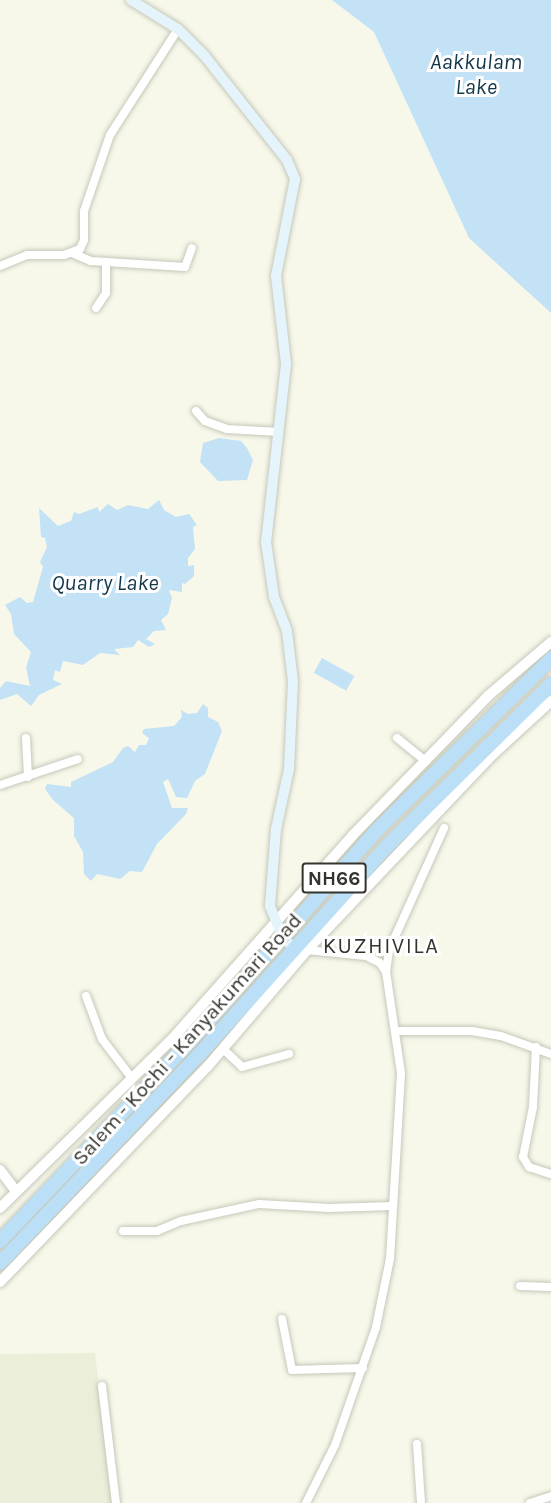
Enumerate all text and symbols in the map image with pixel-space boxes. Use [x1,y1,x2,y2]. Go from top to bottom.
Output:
water label: Aakkulam Lake [430,49,522,100]
water label: Quarry Lake [51,571,159,597]
road number: NH66 [301,861,367,895]
street label: Salem - Kochi - Kanyakumari Road [67,908,307,1170]
district label: KUZHIVILA [323,934,439,960]

